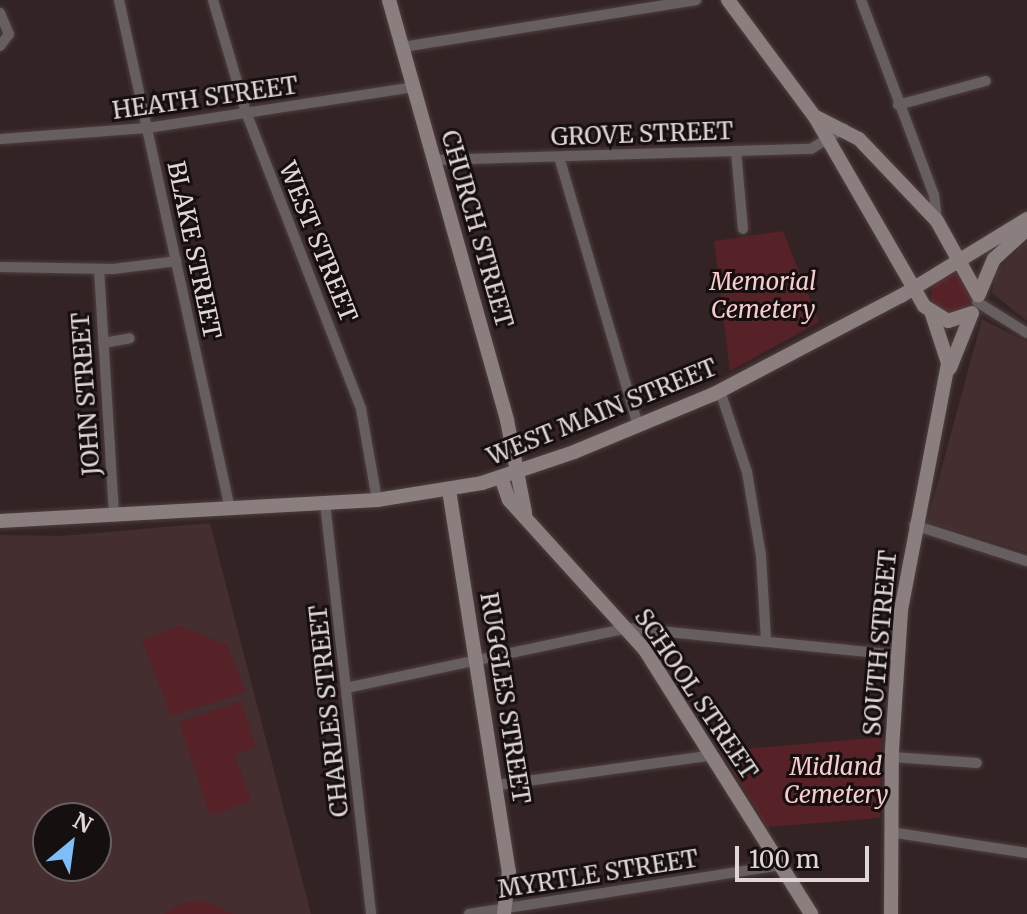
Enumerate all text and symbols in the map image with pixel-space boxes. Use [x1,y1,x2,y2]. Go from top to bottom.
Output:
street label: HEATH STREET [110,71,300,125]
street label: GROVE STREET [550,116,734,152]
street label: CHURCH STREET [435,127,519,331]
street label: BLAKE STREET [161,158,227,342]
street label: WEST STREET [273,158,363,326]
park label: Memorial Cemetery [710,268,816,324]
street label: JOHN STREET [66,312,106,476]
street label: WEST MAIN STREET [483,353,721,471]
street label: SOUTH STREET [858,549,902,737]
street label: RUGGLES STREET [474,590,536,806]
street label: SCHOOL STREET [628,603,764,785]
street label: CHARLES STREET [304,604,354,818]
park label: Midland Cemetery [784,753,888,809]
north arrow [32,802,112,882]
text: N [68,806,97,839]
scale bar [739,830,873,880]
street label: MYRTLE STREET [496,844,700,904]
text: 100 m [749,844,819,875]

